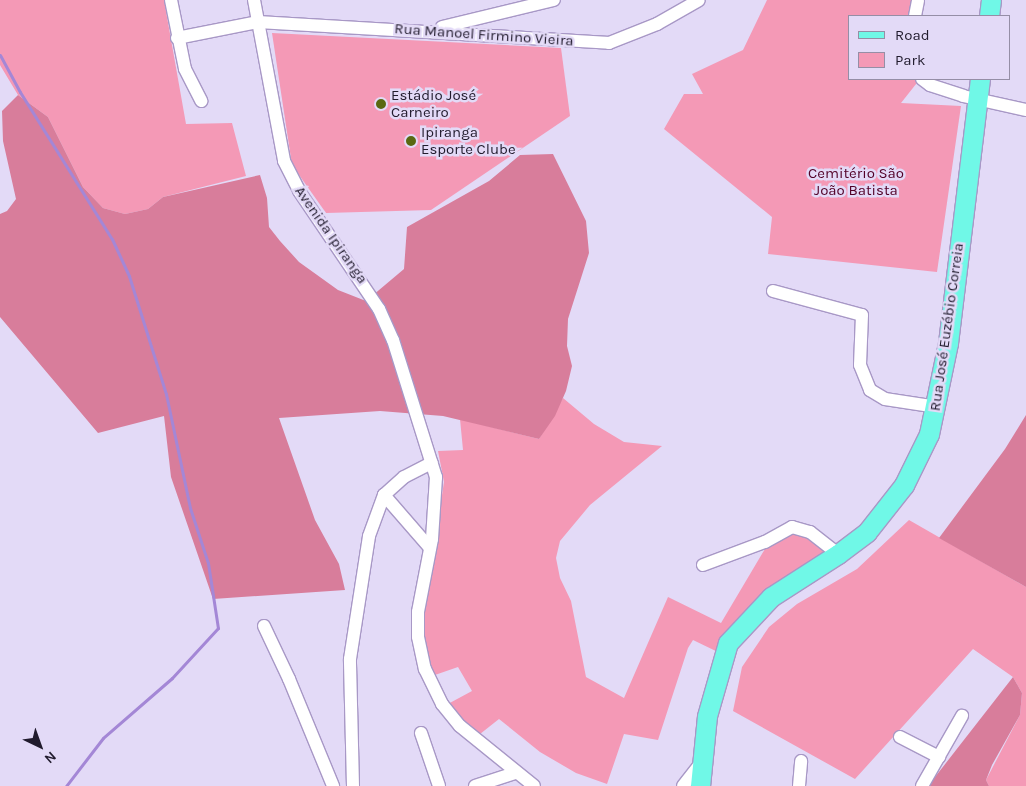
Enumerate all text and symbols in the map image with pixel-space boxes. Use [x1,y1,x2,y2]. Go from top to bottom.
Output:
legend [848,15,1011,80]
street label: Rua Manoel Firmino Vieira [394,20,574,50]
text: Road [895,26,930,44]
text: Park [895,51,925,69]
place label: Estádio José Carneiro [391,86,476,121]
marker: Estádio José Carneiro [375,98,387,110]
place label: Ipiranga Esporte Clube [421,123,516,158]
marker: Ipiranga Esporte Clube [405,135,417,147]
park label: Cemitério São João Batista [808,164,904,199]
street label: Avenida Ipiranga [291,183,371,287]
street label: Rua José Euzébio Correia [926,242,968,412]
north arrow [15,721,65,771]
text: N [41,748,60,767]

